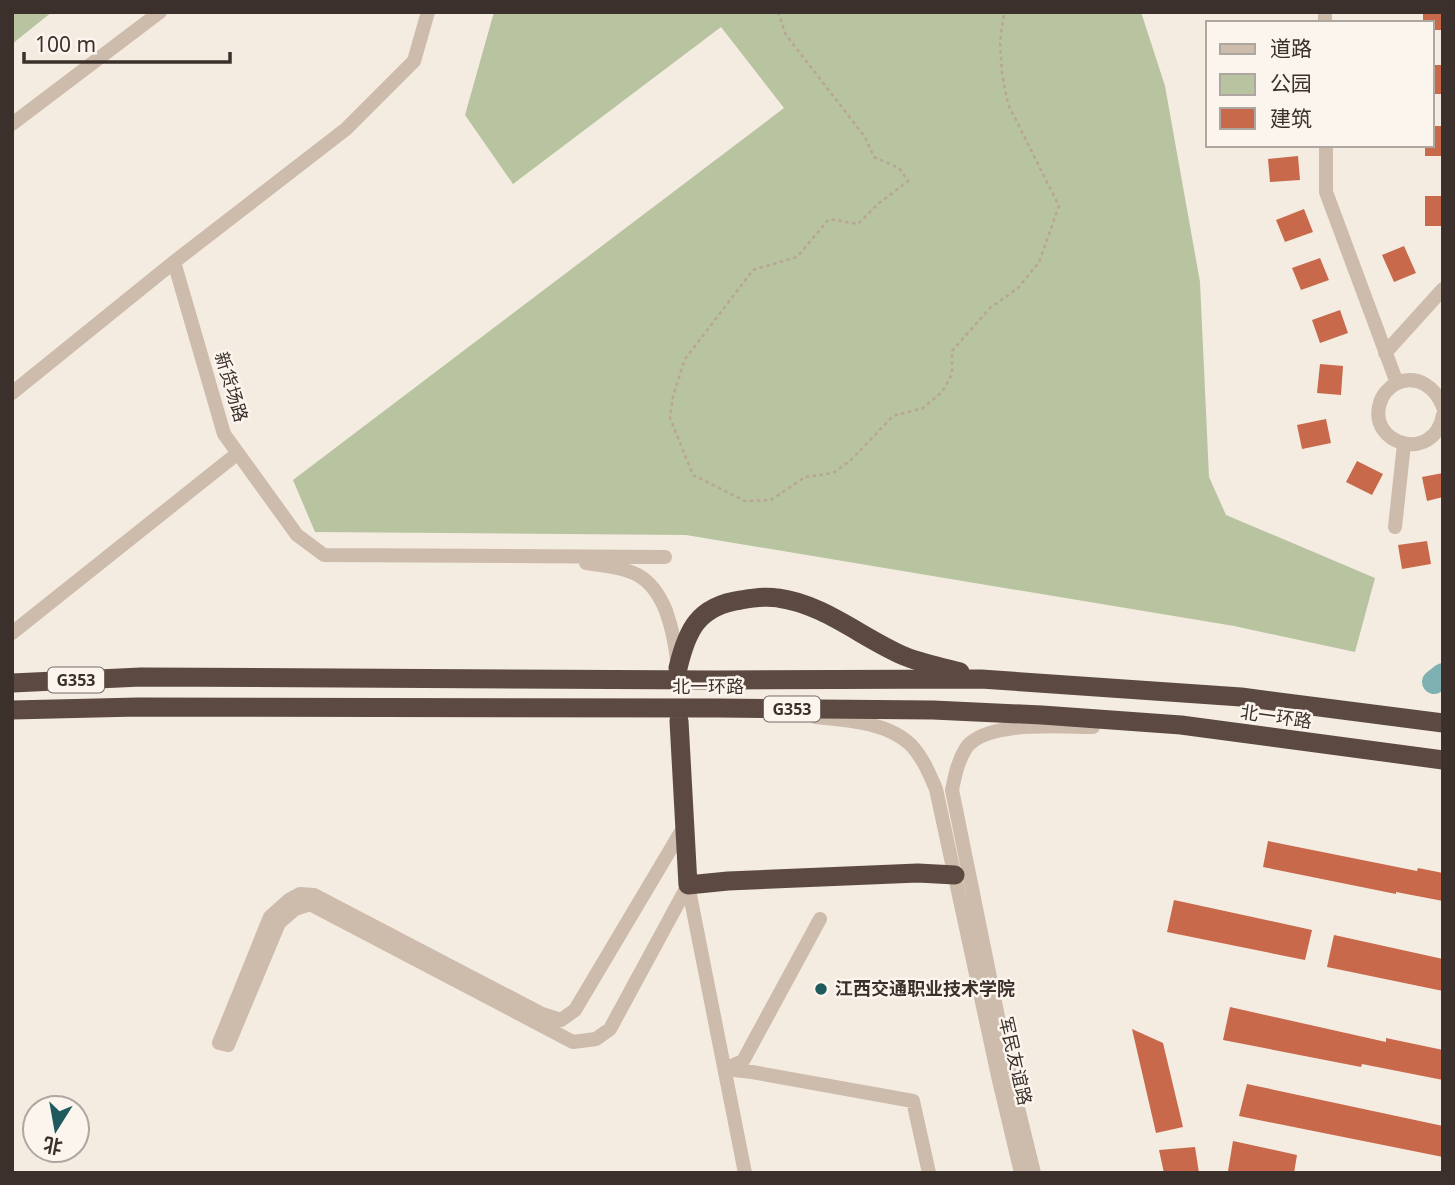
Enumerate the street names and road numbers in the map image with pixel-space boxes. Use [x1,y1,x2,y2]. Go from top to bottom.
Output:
street label: 新货场路 [210,349,254,425]
road number: G353 [48,667,104,692]
street label: 北一环路 [672,674,744,698]
road number: G353 [764,696,820,722]
street label: 北一环路 [1239,699,1313,733]
street label: 军民友谊路 [994,1014,1038,1107]

